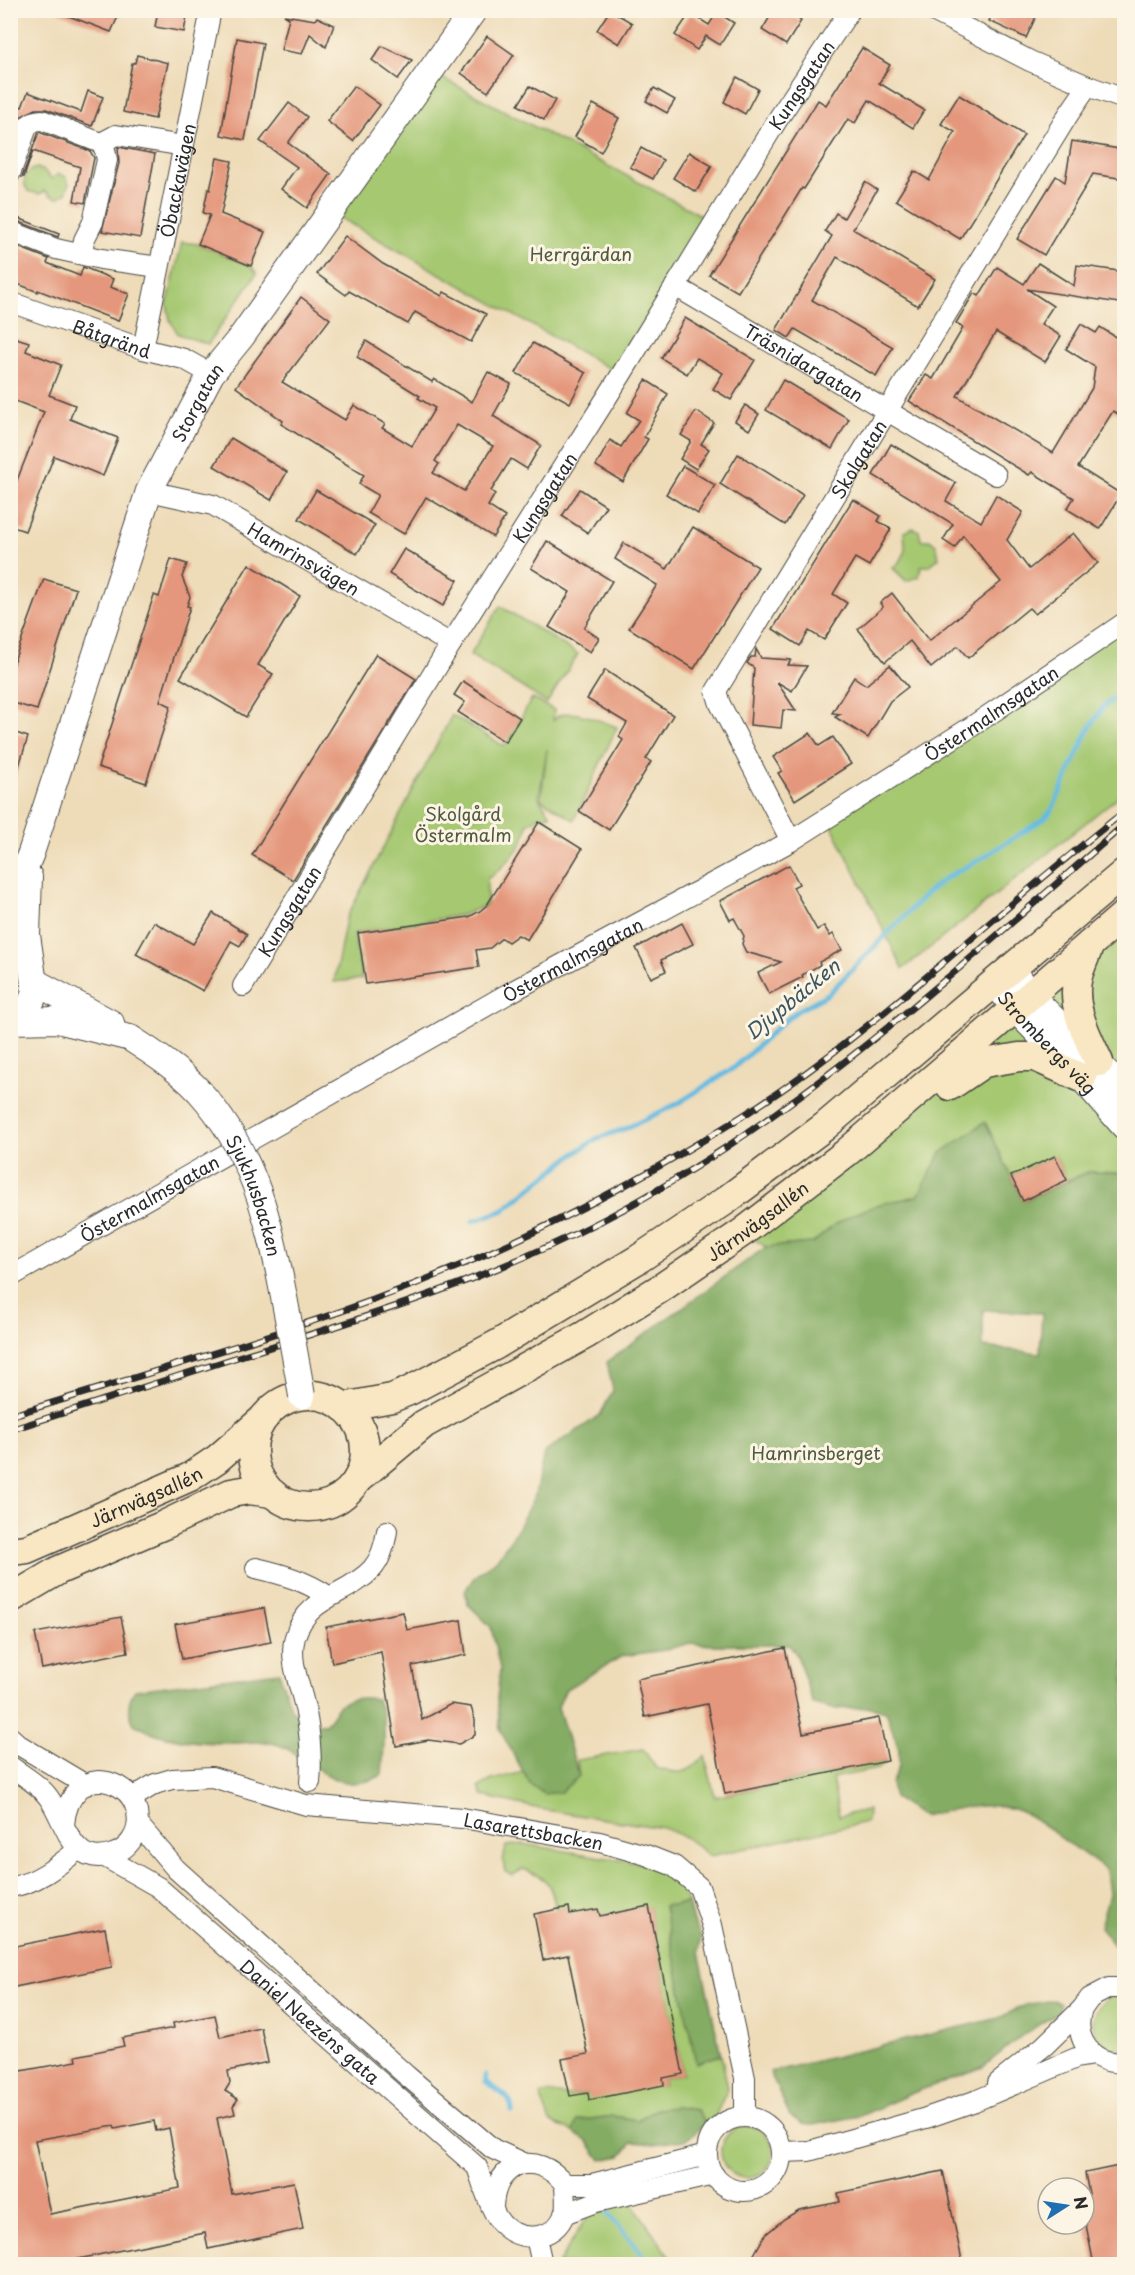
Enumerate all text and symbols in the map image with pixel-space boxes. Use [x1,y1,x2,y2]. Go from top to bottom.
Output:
street label: Kungsgatan [761,34,840,135]
street label: Öbackavägen [152,121,201,240]
park label: Herrgärdan [530,240,632,267]
street label: Båtgränd [69,312,153,364]
street label: Träsnidargatan [740,316,869,408]
street label: Storgatan [164,356,229,446]
street label: Skolgatan [823,414,892,503]
street label: Kungsgatan [505,447,583,548]
street label: Hamrinsvägen [243,515,365,602]
street label: Östermalmsgatan [918,658,1063,767]
park label: Skolgård Östermalm [414,800,512,848]
street label: Kungsgatan [251,860,327,962]
street label: Östermalmsgatan [497,910,647,1008]
water label: Djupbäcken [738,951,847,1047]
street label: Strombergs väg [992,984,1103,1100]
street label: Sjukhusbacken [220,1129,289,1259]
street label: Östermalmsgatan [74,1148,224,1248]
street label: Järnvägsallén [700,1174,814,1267]
park label: Hamrinsberget [751,1439,881,1466]
street label: Järnvägsallén [85,1459,208,1533]
street label: Lasarettsbacken [462,1805,605,1856]
street label: Daniel Naezéns gata [235,1952,387,2090]
north arrow [1036,2176,1096,2236]
text: N [1069,2194,1095,2211]

